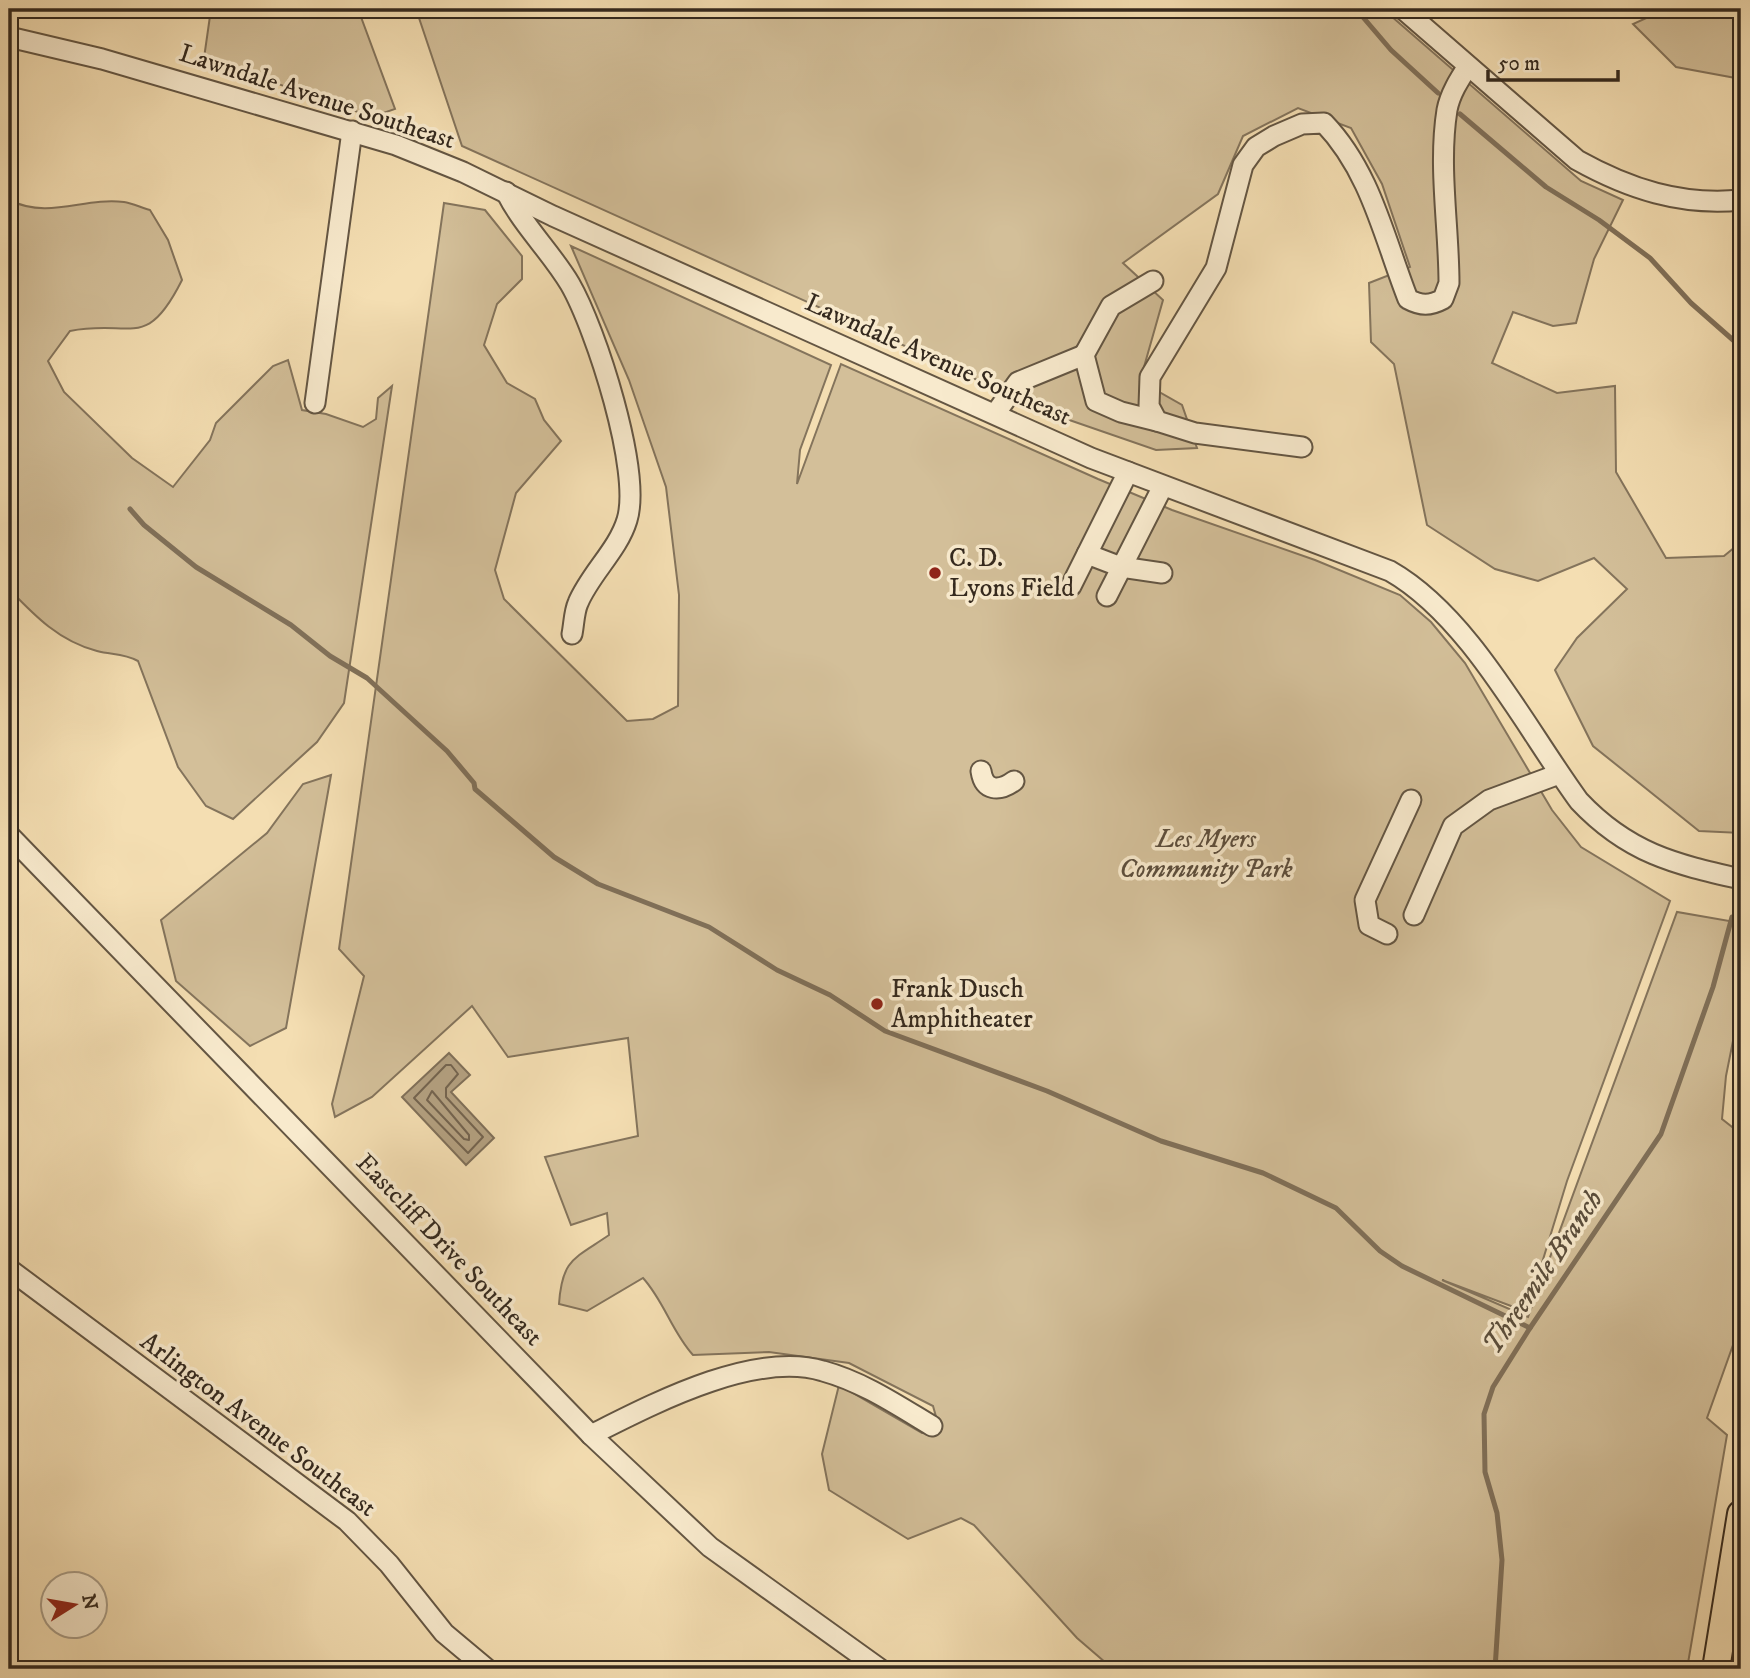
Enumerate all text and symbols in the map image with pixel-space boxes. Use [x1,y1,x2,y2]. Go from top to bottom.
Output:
street label: Lawndale Avenue Southeast [175,37,459,157]
scale bar [1488,38,1617,82]
text: 50 m [1498,51,1540,77]
street label: Lawndale Avenue Southeast [800,286,1076,434]
place label: C. D. Lyons Field [949,542,1074,605]
marker: C. D. Lyons Field [927,565,943,581]
park label: Les Myers Community Park [1119,823,1293,886]
place label: Frank Dusch Amphitheater [891,973,1033,1036]
marker: Frank Dusch Amphitheater [869,996,885,1012]
street label: Eastcliff Drive Southeast [348,1147,550,1353]
water label: Threemile Branch [1475,1183,1611,1361]
street label: Arlington Avenue Southeast [133,1325,383,1525]
north arrow [38,1570,108,1640]
text: N [76,1592,102,1612]

